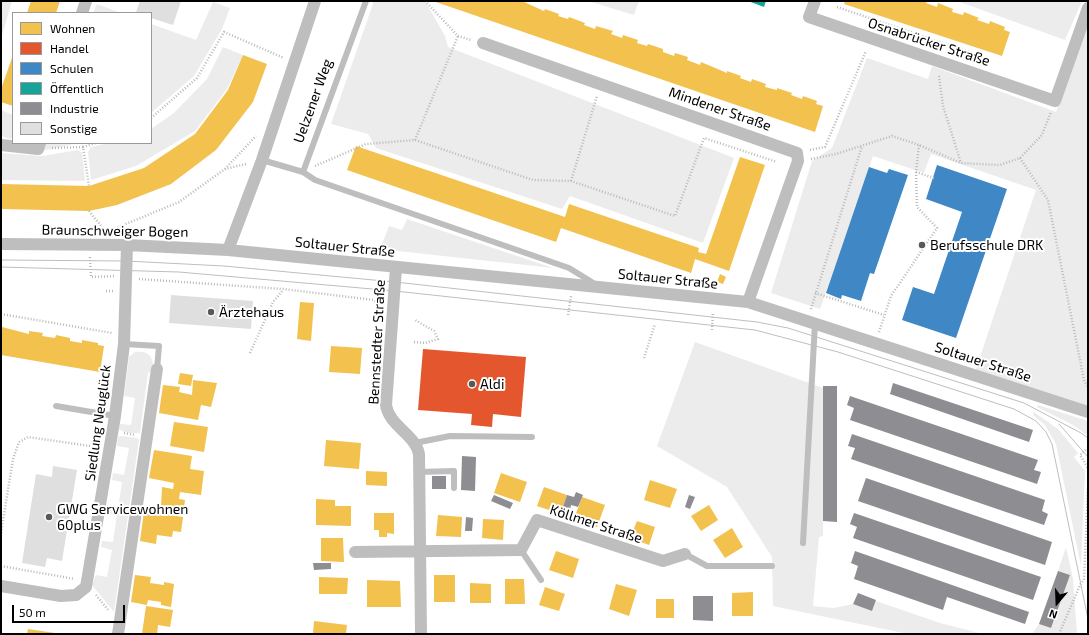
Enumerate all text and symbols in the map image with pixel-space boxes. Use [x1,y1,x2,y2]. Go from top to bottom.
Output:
legend [12,12,152,144]
street label: Osnabrücker Straße [866,14,992,70]
text: Wohnen [50,21,95,35]
text: Handel [50,41,88,55]
street label: Uelzener Weg [290,57,336,145]
text: Schulen [50,61,93,75]
text: Öffentlich [50,81,104,95]
street label: Mindener Straße [667,84,773,134]
text: Industrie [50,101,99,115]
text: Sonstige [50,121,97,135]
street label: Braunschweiger Bogen [42,221,188,241]
street label: Soltauer Straße [294,233,396,261]
place label: Berufsschule DRK [930,237,1043,253]
marker: Berufsschule DRK [917,240,927,250]
street label: Soltauer Straße [617,265,719,293]
street label: Bennstedter Straße [365,279,389,405]
place label: Ärztehaus [219,304,284,320]
marker: Ärztehaus [206,307,216,317]
street label: Soltauer Straße [933,338,1033,386]
street label: Siedlung Neuglück [82,364,114,482]
place label: Aldi [480,376,504,392]
marker: Aldi [467,379,477,389]
place label: GWG Servicewohnen 60plus [57,501,188,534]
street label: Köllmer Straße [548,501,644,547]
marker: GWG Servicewohnen 60plus [44,512,54,522]
north arrow [1037,583,1077,623]
scale bar [14,597,127,623]
text: 50 m [19,605,46,619]
text: N [1047,607,1059,622]

